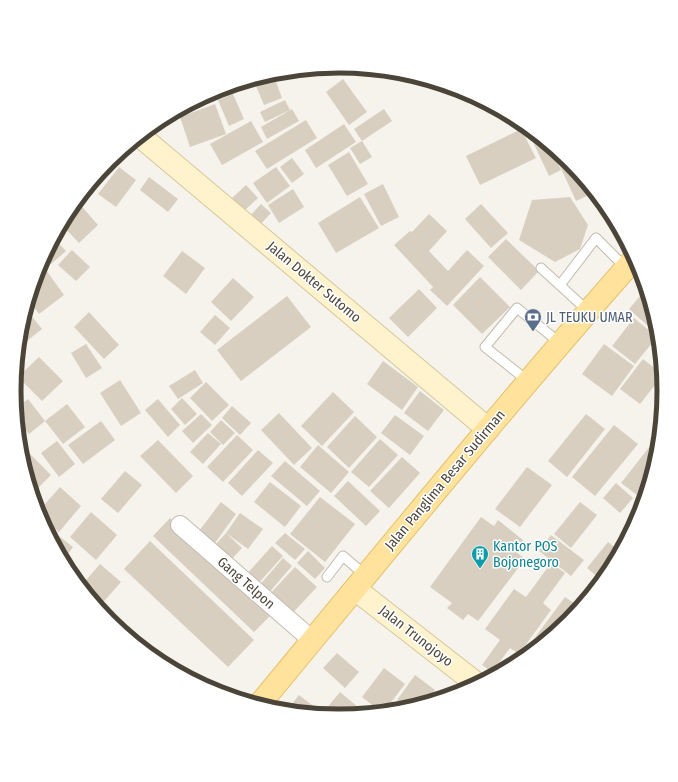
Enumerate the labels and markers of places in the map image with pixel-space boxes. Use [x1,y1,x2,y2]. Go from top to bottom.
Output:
bank icon: JL TEUKU UMAR [523,307,543,332]
place label: JL TEUKU UMAR [546,309,633,326]
place label: Kantor POS Bojonegoro [493,538,559,571]
building icon: Kantor POS Bojonegoro [470,544,490,569]

